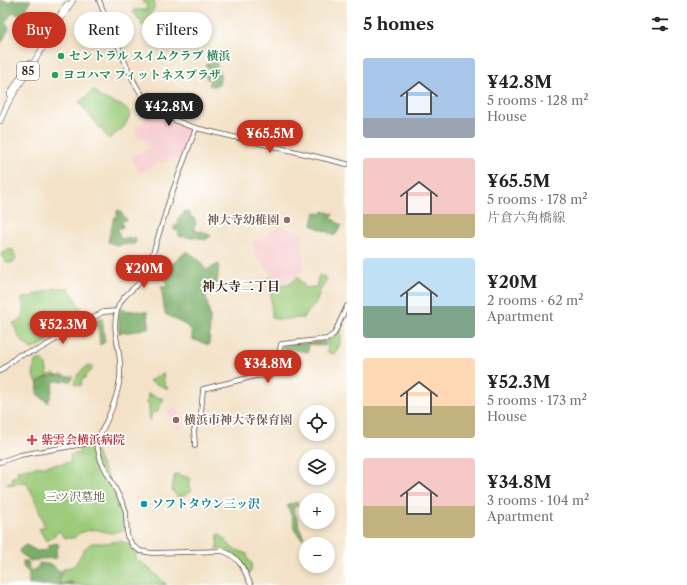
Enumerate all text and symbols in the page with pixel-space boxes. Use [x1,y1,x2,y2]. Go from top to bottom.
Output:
chip: Buy [12,12,66,48]
chip: Rent [74,12,134,48]
chip: Filters [142,12,212,48]
icon: filters [649,13,671,35]
text: 5 homes [363,14,434,34]
place label: セントラル スイムクラブ 横浜 [69,48,230,63]
marker: セントラル スイムクラブ 横浜 [56,51,66,61]
road number: 85 [17,62,39,80]
place label: ヨコハマ フィットネスプラザ [63,67,221,82]
marker: ヨコハマ フィットネスプラザ [50,70,60,80]
text: ¥42.8M [487,72,552,92]
icon: home [395,74,443,122]
text: 5 rooms · 128 m² [487,92,589,108]
pin: ¥42.8M [136,93,202,127]
text: ¥42.8M [144,98,194,114]
text: House [487,108,527,124]
pin: ¥65.5M [237,120,303,154]
text: ¥65.5M [246,125,294,141]
text: ¥65.5M [487,171,550,191]
icon: home [395,174,443,222]
text: 5 rooms · 178 m² [487,191,588,207]
text: 片倉六角橋線 [487,209,565,225]
place label: 神大寺幼稚園 [207,212,279,227]
marker: 神大寺幼稚園 [282,215,292,225]
pin: ¥20M [120,255,168,289]
text: ¥20M [125,260,163,276]
text: ¥20M [487,272,538,292]
icon: home [395,274,443,322]
district label: 神大寺二丁目 [202,278,280,294]
text: 2 rooms · 62 m² [487,292,584,308]
text: Apartment [487,308,554,324]
pin: ¥52.3M [30,311,96,345]
text: ¥52.3M [39,316,87,332]
pin: ¥34.8M [235,350,301,384]
text: ¥34.8M [243,355,293,371]
text: ¥52.3M [487,372,550,392]
icon: home [395,374,443,422]
text: 5 rooms · 173 m² [487,392,587,408]
map controls [299,405,335,573]
button: locate [299,405,335,441]
text: House [487,408,527,424]
place label: 横浜市神大寺保育園 [184,412,292,427]
marker: 横浜市神大寺保育園 [171,415,181,425]
place label: 紫雲会横浜病院 [41,432,125,447]
marker: 紫雲会横浜病院 [26,434,38,446]
button: layers [299,449,335,485]
text: ¥34.8M [487,472,552,492]
icon: home [395,474,443,522]
park label: 三ツ沢墓地 [45,489,105,504]
text: 3 rooms · 104 m² [487,492,589,508]
button: + [299,493,335,529]
place label: ソフトタウン三ッ沢 [152,496,260,511]
marker: ソフトタウン三ッ沢 [139,499,149,509]
text: Apartment [487,508,554,524]
button: − [299,537,335,573]

